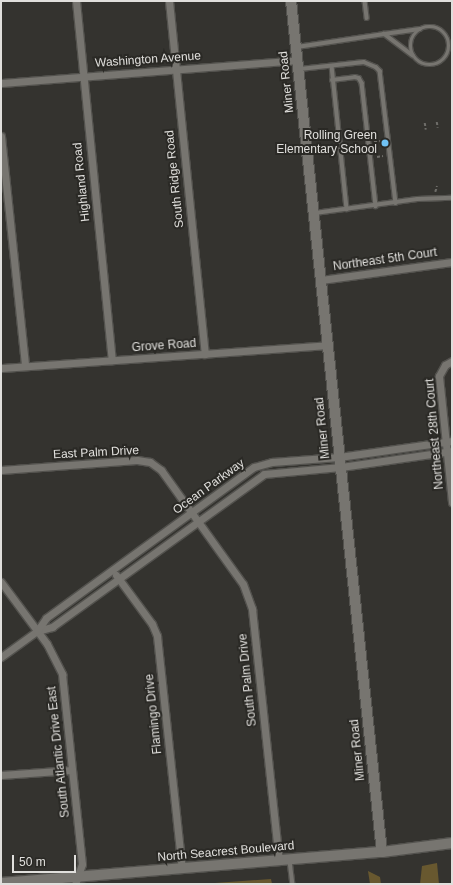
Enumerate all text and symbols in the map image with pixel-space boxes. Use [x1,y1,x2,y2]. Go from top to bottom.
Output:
street label: Washington Avenue [94,49,202,71]
street label: Miner Road [277,50,297,114]
street label: South Ridge Road [163,129,187,229]
place label: Rolling Green Elementary School [276,129,377,157]
marker: Rolling Green Elementary School [380,138,390,148]
street label: Highland Road [71,142,93,222]
street label: Northeast 5th Court [332,246,438,274]
street label: Grove Road [131,337,197,355]
street label: Northeast 28th Court [423,378,447,490]
street label: Miner Road [313,396,333,460]
street label: East Palm Drive [53,444,139,462]
street label: Ocean Parkway [171,456,247,518]
street label: South Palm Drive [236,633,260,727]
street label: Flamingo Drive [143,673,165,755]
street label: South Atlantic Drive East [45,685,73,819]
street label: Miner Road [348,718,368,782]
street label: North Seacrest Boulevard [157,839,295,865]
scale bar [14,847,78,873]
text: 50 m [19,855,46,869]

